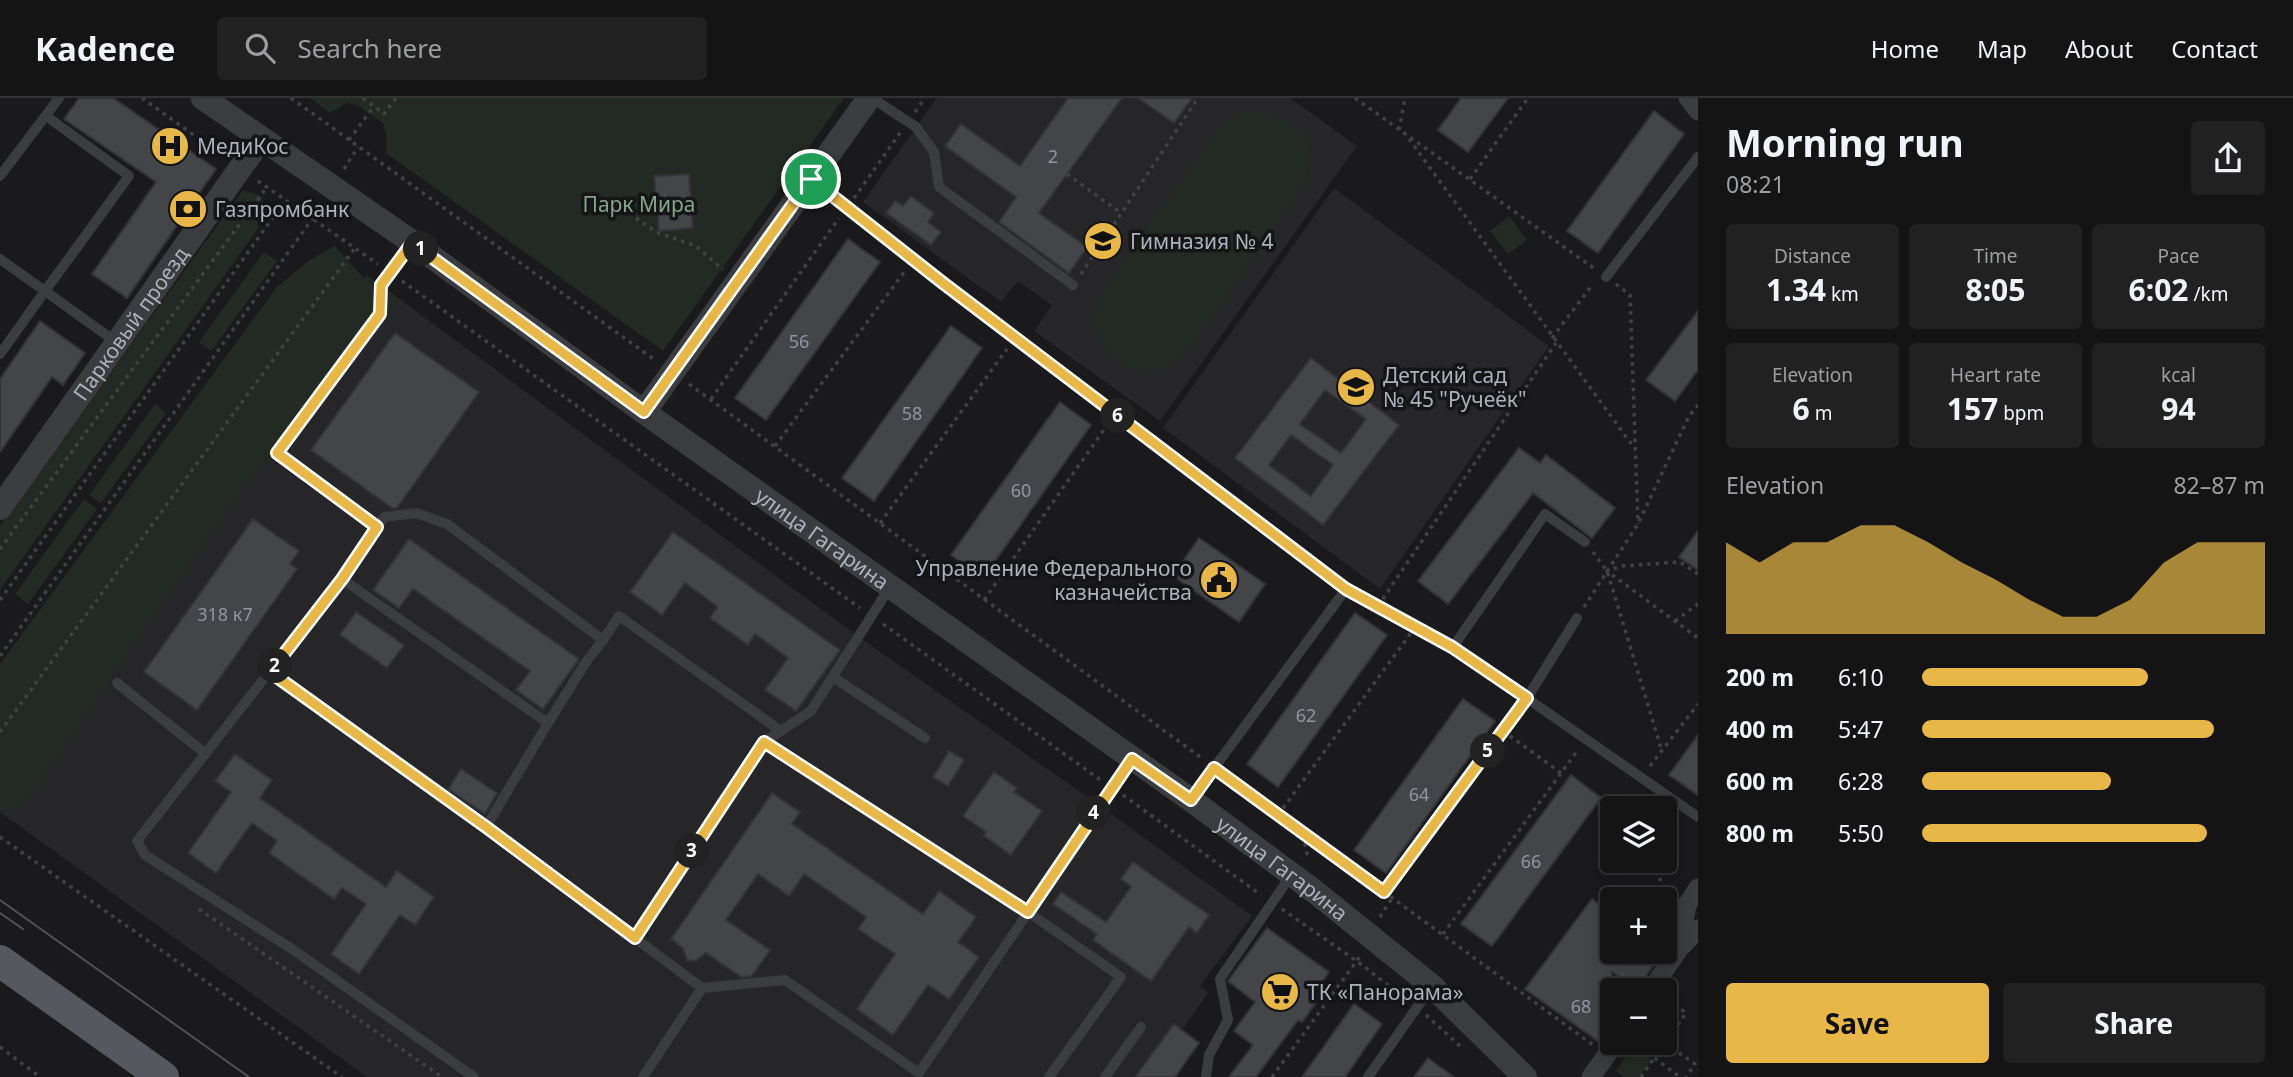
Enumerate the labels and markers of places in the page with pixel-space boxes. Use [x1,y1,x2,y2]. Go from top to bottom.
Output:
hospital icon: МедиКос [149,125,191,167]
place label: МедиКос [197,132,289,160]
pin [781,149,841,209]
bank icon: Газпромбанк [167,188,209,230]
place label: Газпромбанк [215,195,349,223]
school or university icon: Гимназия № 4 [1082,220,1124,262]
place label: Гимназия № 4 [1130,227,1274,255]
pin: 1 [404,232,438,266]
place label: Детский сад № 45 "Ручеёк" [1383,361,1527,413]
school or university icon: Детский сад № 45 "Ручеёк" [1335,366,1377,408]
pin: 6 [1100,398,1136,434]
place label: Управление Федерального казначейства [916,554,1192,606]
public building icon: Управление Федерального казначейства [1198,559,1240,601]
pin: 2 [258,648,292,684]
pin: 5 [1470,734,1506,768]
pin: 4 [1076,796,1112,830]
pin: 3 [674,834,710,868]
supermarket icon: ТК «Панорама» [1259,971,1301,1013]
place label: ТК «Панорама» [1307,978,1463,1006]

